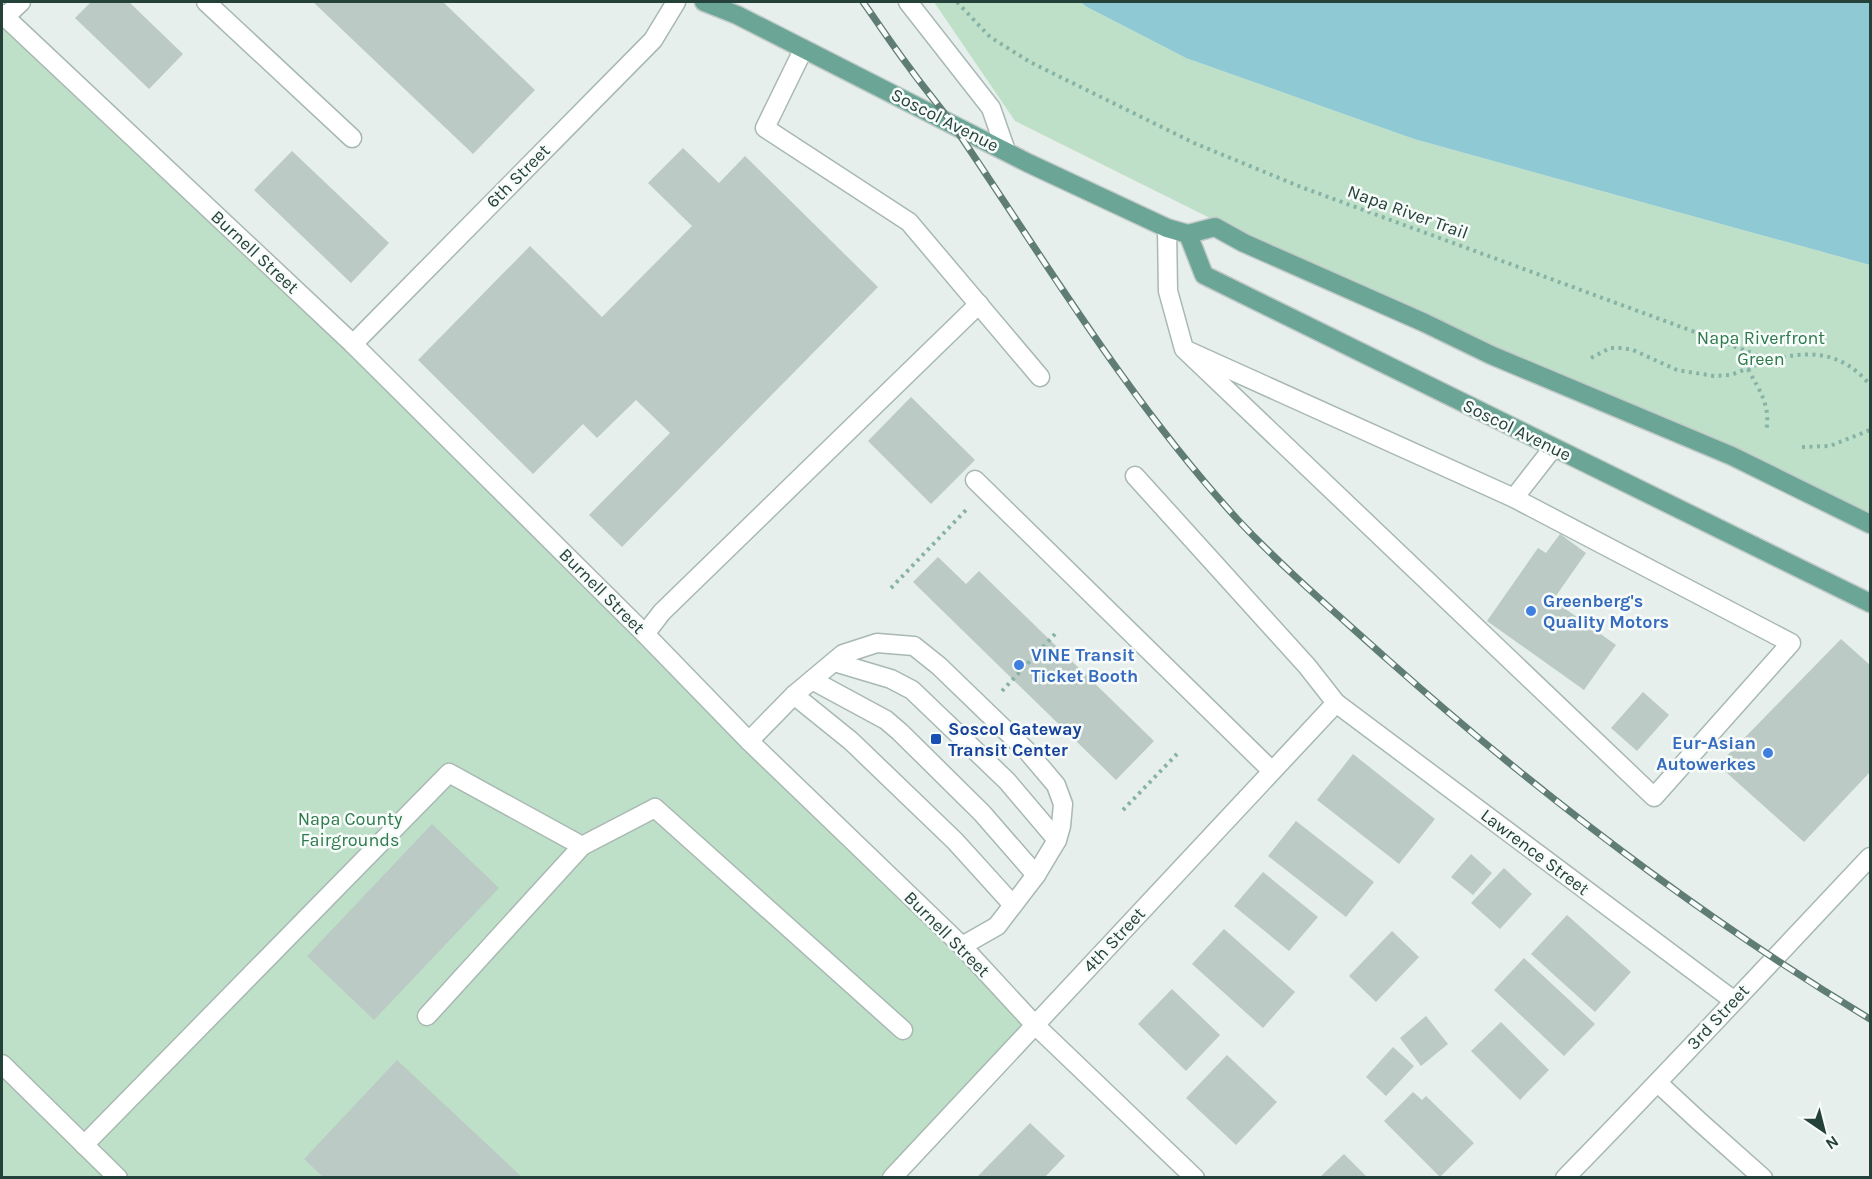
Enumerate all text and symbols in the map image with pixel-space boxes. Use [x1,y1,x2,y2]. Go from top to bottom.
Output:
street label: Soscol Avenue [887,83,1003,157]
street label: 6th Street [481,139,555,213]
street label: Napa River Trail [1345,180,1471,244]
street label: Burnell Street [206,206,304,299]
park label: Napa Riverfront Green [1697,327,1825,370]
street label: Soscol Avenue [1459,394,1575,466]
street label: Burnell Street [554,543,650,639]
place label: Greenberg's Quality Motors [1543,590,1669,633]
marker: Greenberg's Quality Motors [1524,604,1538,618]
place label: VINE Transit Ticket Booth [1031,644,1138,687]
marker: VINE Transit Ticket Booth [1012,658,1026,672]
place label: Soscol Gateway Transit Center [948,718,1082,761]
marker: Soscol Gateway Transit Center [929,732,943,746]
place label: Eur-Asian Autowerkes [1656,732,1756,775]
marker: Eur-Asian Autowerkes [1761,746,1775,760]
street label: Lawrence Street [1476,804,1594,900]
park label: Napa County Fairgrounds [298,808,403,851]
street label: Burnell Street [899,886,995,982]
street label: 4th Street [1078,903,1150,977]
street label: 3rd Street [1682,980,1754,1054]
north arrow [1794,1101,1854,1161]
text: N [1822,1132,1842,1154]

